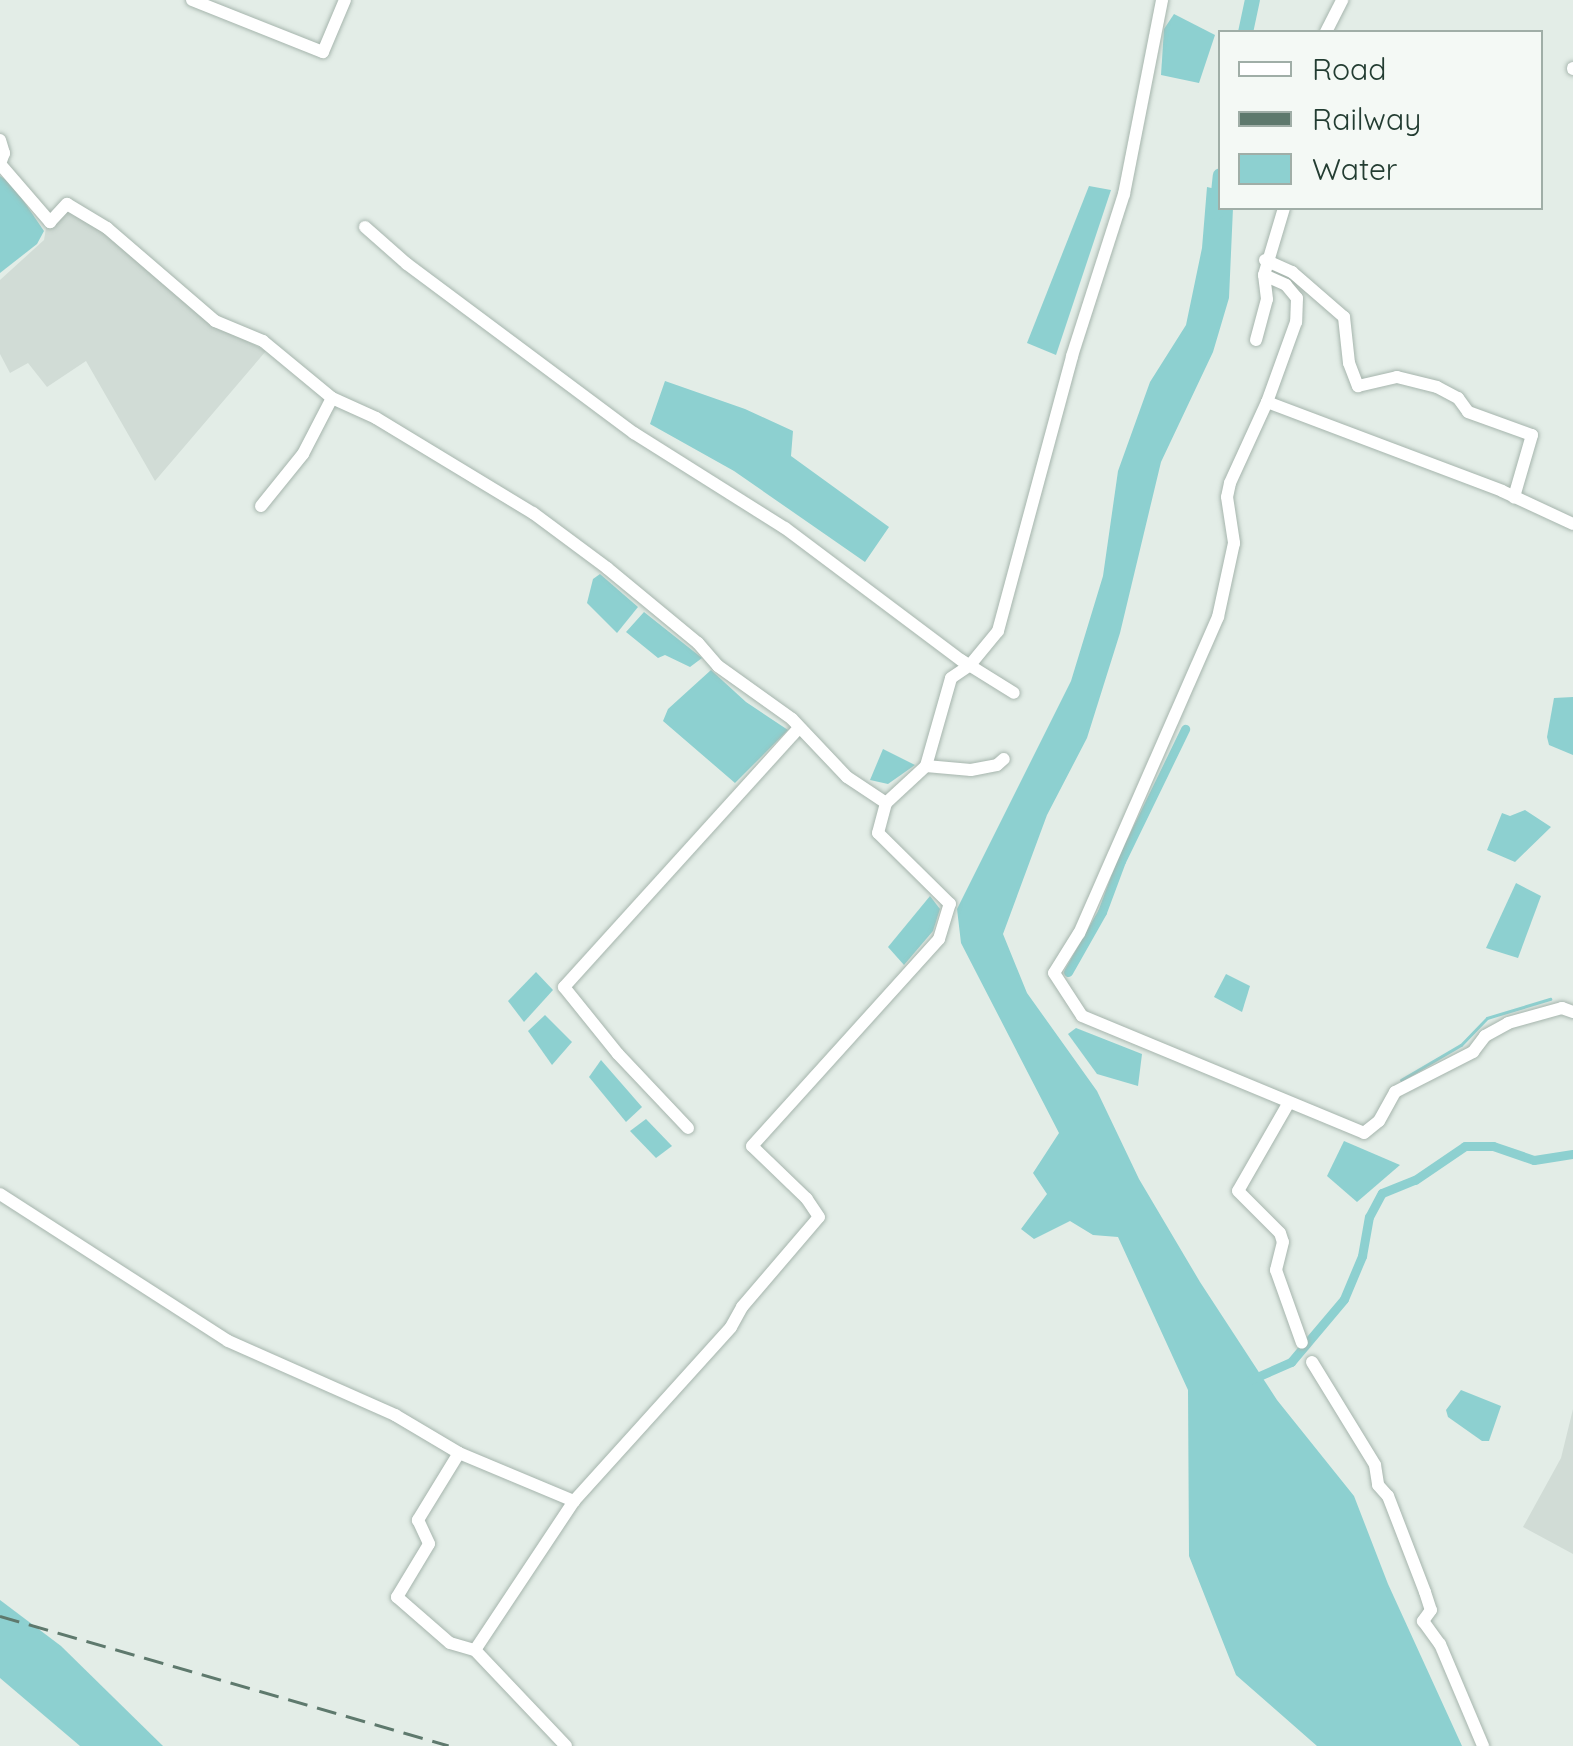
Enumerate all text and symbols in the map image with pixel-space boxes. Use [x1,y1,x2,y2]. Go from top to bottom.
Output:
legend [1218,30,1543,210]
text: Road [1312,50,1386,88]
text: Railway [1312,100,1421,138]
text: Water [1312,150,1397,188]

